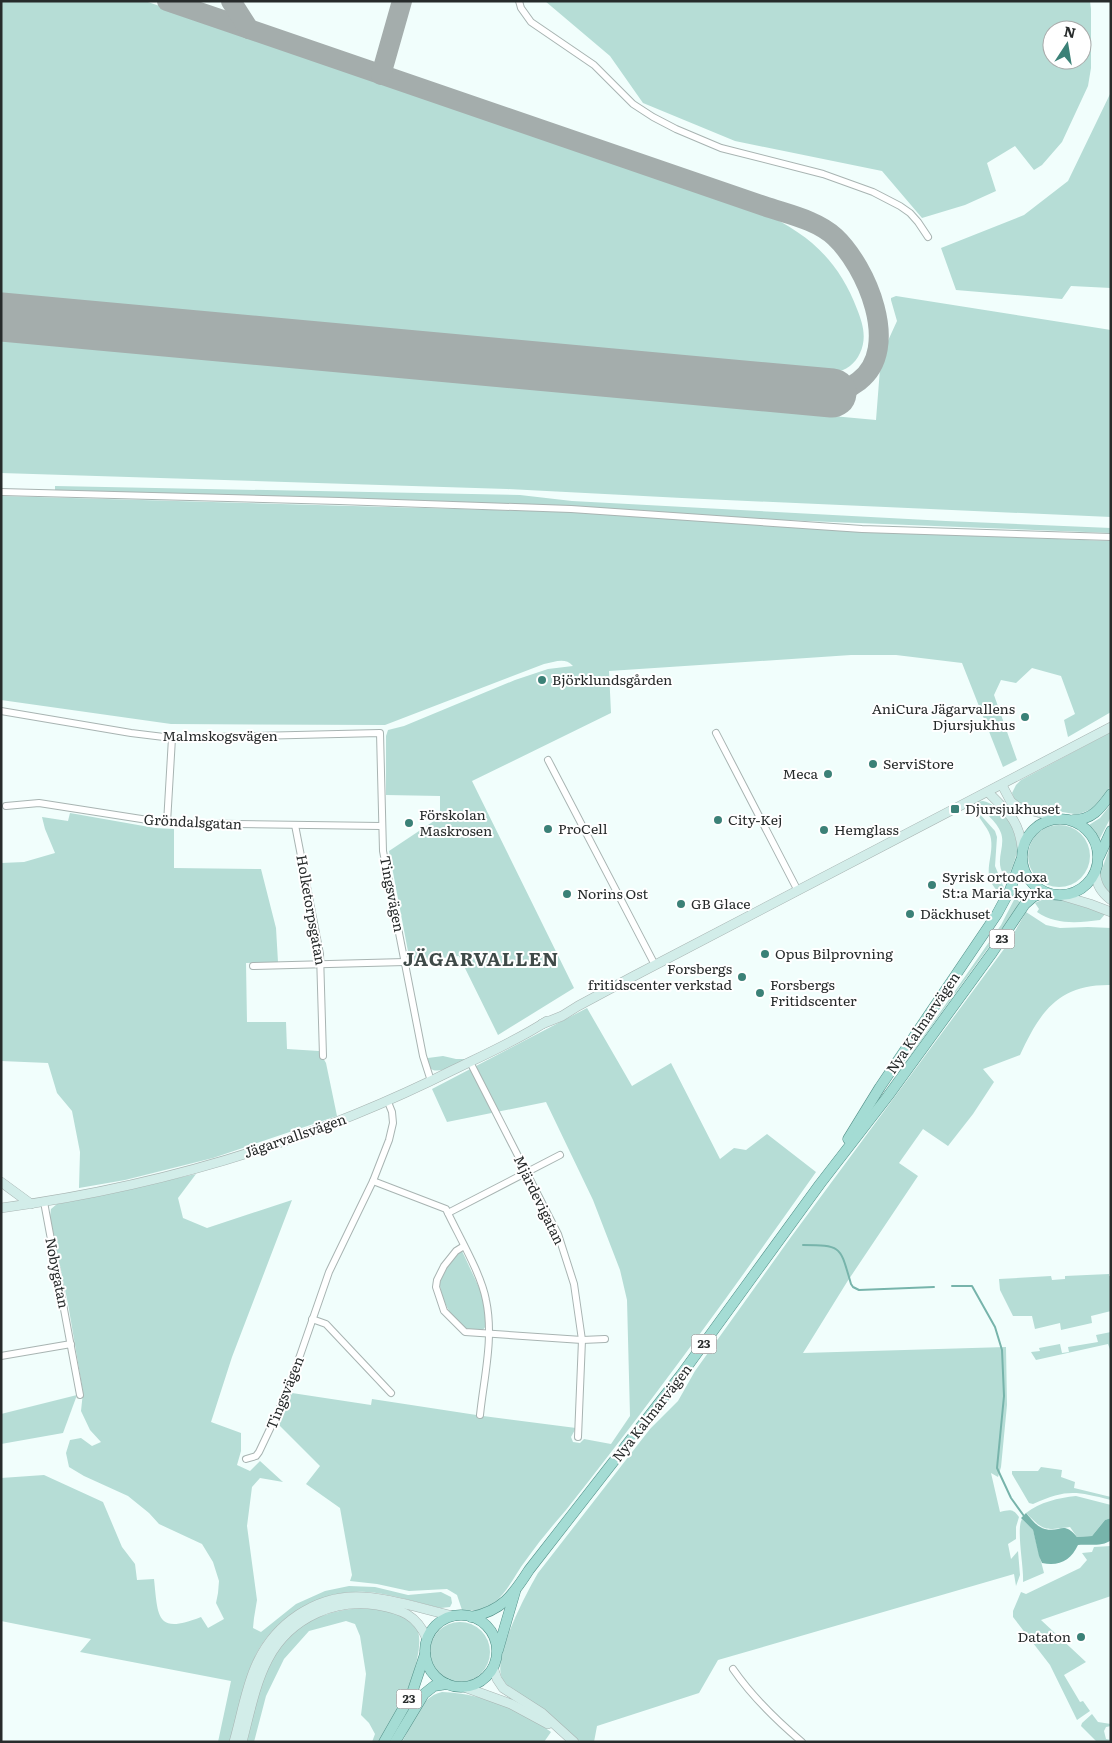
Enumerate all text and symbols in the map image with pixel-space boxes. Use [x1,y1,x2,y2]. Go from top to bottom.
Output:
north arrow [1042,20,1092,70]
text: N [1062,20,1078,42]
place label: Björklundsgården [552,669,672,689]
marker: Björklundsgården [536,674,548,686]
place label: AniCura Jägarvallens Djursjukhus [872,698,1015,734]
marker: AniCura Jägarvallens Djursjukhus [1019,711,1031,723]
street label: Malmskogsvägen [162,725,278,745]
place label: ServiStore [883,753,954,773]
marker: ServiStore [867,758,879,770]
place label: Meca [782,763,818,783]
marker: Meca [822,768,834,780]
place label: Djursjukhuset [965,798,1060,818]
marker: Djursjukhuset [949,803,961,815]
place label: Förskolan Maskrosen [419,804,492,840]
street label: Gröndalsgatan [143,808,243,834]
place label: City-Kej [728,809,782,829]
marker: City-Kej [712,814,724,826]
marker: Förskolan Maskrosen [403,817,415,829]
place label: ProCell [558,818,608,838]
place label: Hemglass [834,819,899,839]
marker: ProCell [542,823,554,835]
marker: Hemglass [818,824,830,836]
street label: Holketorpsgatan [292,853,332,967]
street label: Tingsvägen [376,854,410,934]
place label: Syrisk ortodoxa St:a Maria kyrka [942,866,1053,902]
marker: Syrisk ortodoxa St:a Maria kyrka [926,879,938,891]
place label: Norins Ost [577,883,648,903]
marker: Norins Ost [561,888,573,900]
place label: GB Glace [691,893,750,913]
marker: GB Glace [675,898,687,910]
place label: Däckhuset [920,903,991,923]
marker: Däckhuset [904,908,916,920]
road number: 23 [990,930,1014,949]
place label: Opus Bilprovning [775,943,893,963]
district label: JÄGARVALLEN [403,944,559,972]
marker: Opus Bilprovning [759,948,771,960]
place label: Forsbergs fritidscenter verkstad [588,958,732,994]
street label: Nya Kalmarvägen [881,968,964,1077]
marker: Forsbergs fritidscenter verkstad [736,971,748,983]
place label: Forsbergs Fritidscenter [770,974,857,1010]
marker: Forsbergs Fritidscenter [754,987,766,999]
street label: Jägarvallsvägen [241,1108,349,1162]
street label: Mjärdevigatan [510,1151,570,1248]
street label: Nobygatan [41,1236,75,1310]
road number: 23 [692,1335,716,1354]
street label: Tingsvägen [260,1353,308,1432]
street label: Nya Kalmarvägen [607,1359,696,1465]
place label: Dataton [1018,1626,1071,1646]
marker: Dataton [1075,1631,1087,1643]
road number: 23 [396,1690,422,1708]

